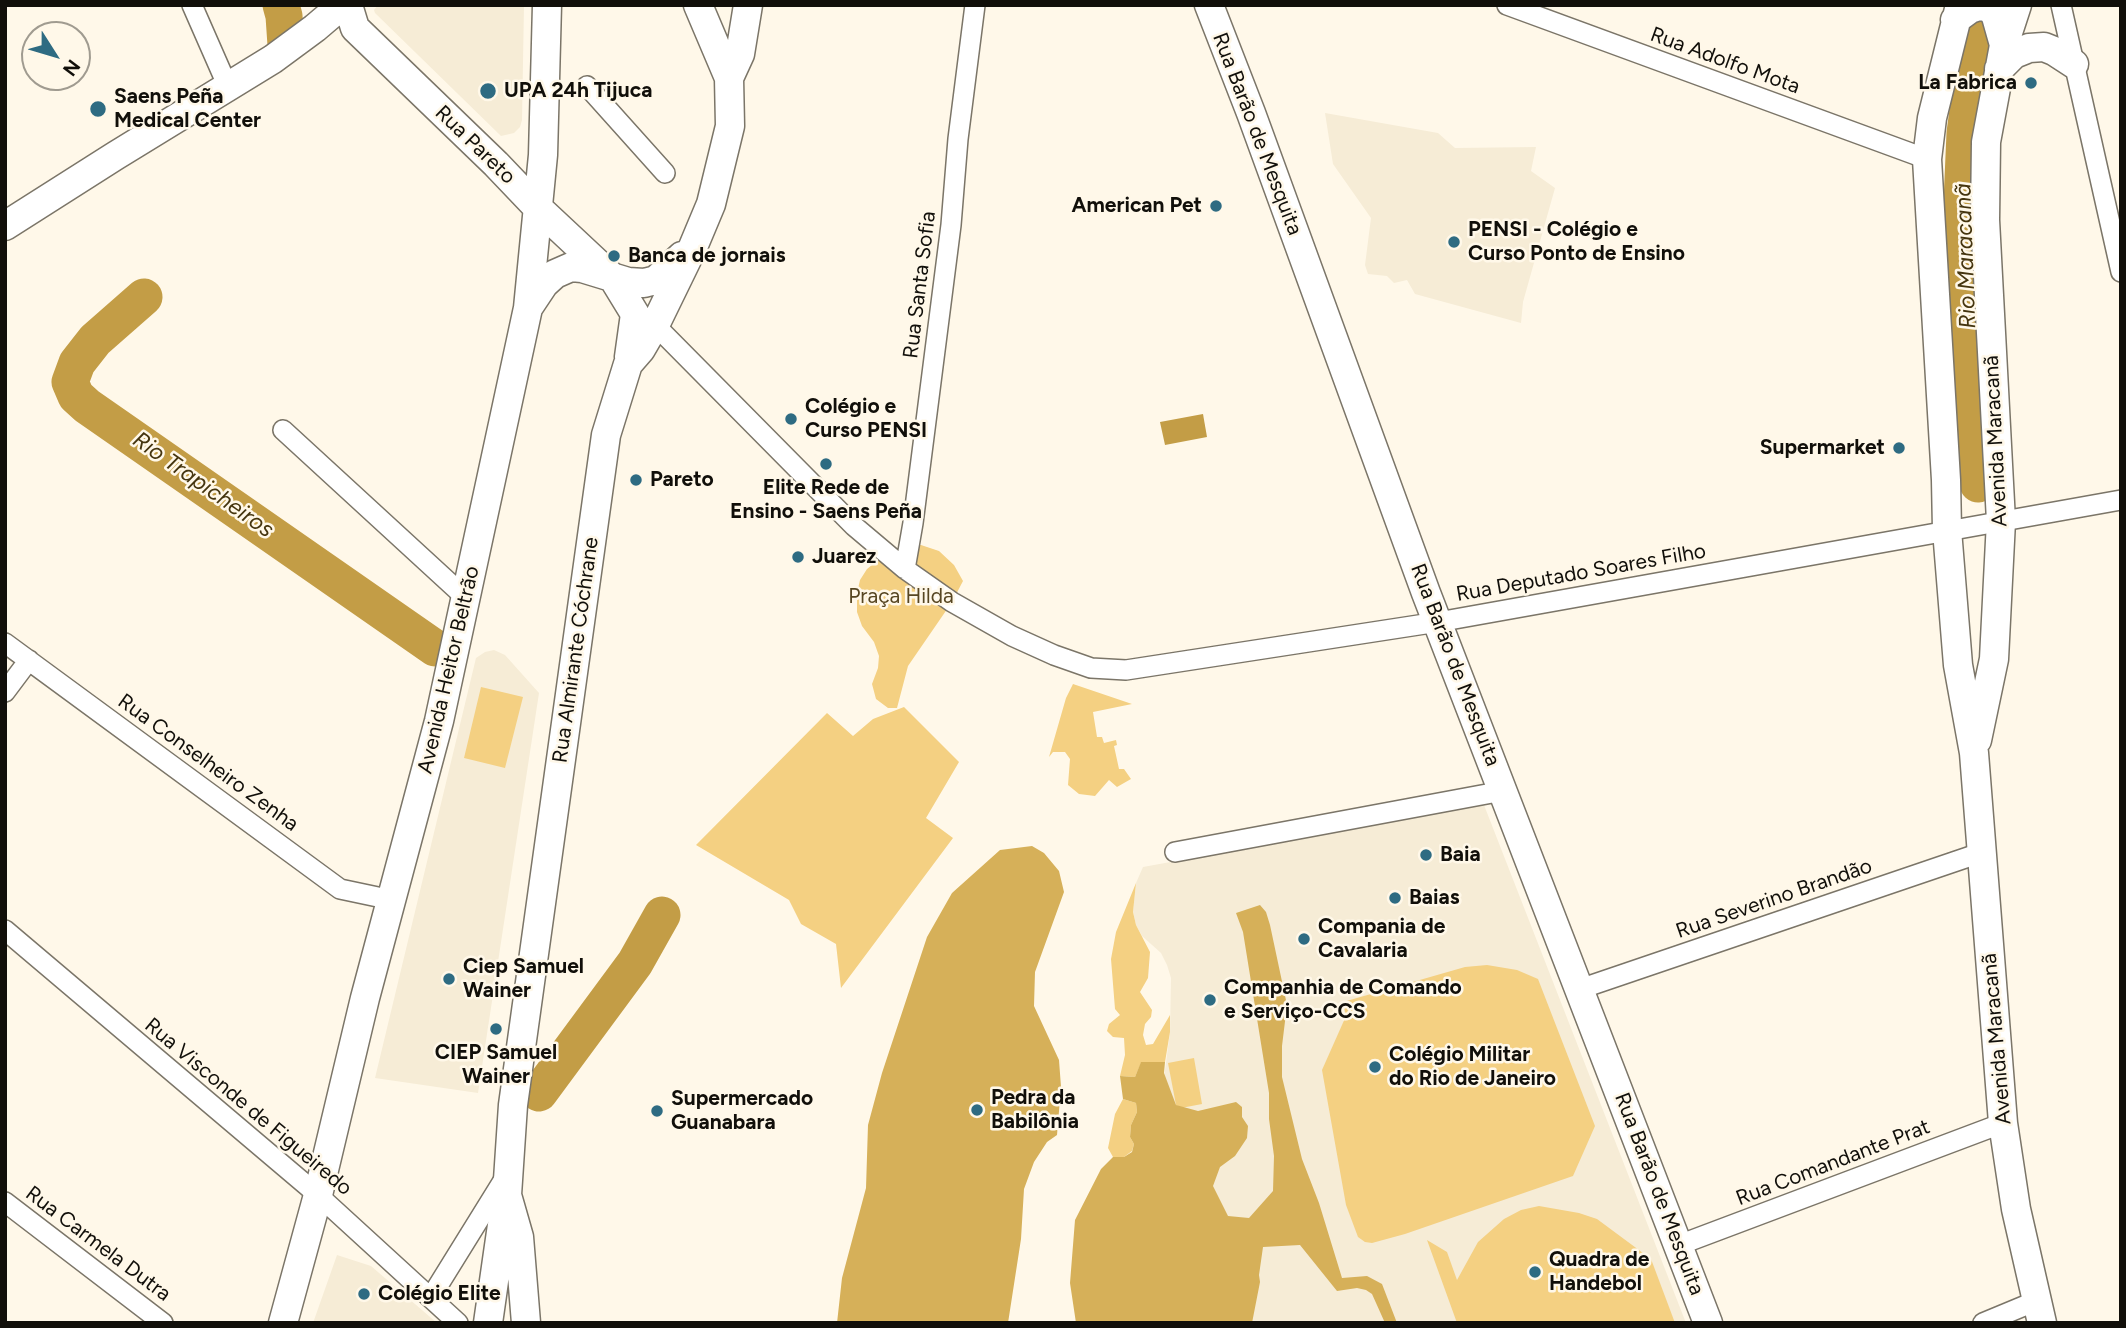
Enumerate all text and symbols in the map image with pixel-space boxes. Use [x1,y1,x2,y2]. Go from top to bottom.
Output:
north arrow [21,21,91,91]
street label: Rua Adolfo Mota [1647,22,1803,100]
street label: Rua Barão de Mesquita [1207,29,1307,239]
text: N [58,55,85,81]
place label: La Fabrica [1918,70,2017,96]
marker: La Fabrica [2023,75,2039,91]
place label: UPA 24h Tijuca [504,78,652,104]
marker: UPA 24h Tijuca [478,81,498,101]
place label: Saens Peña Medical Center [114,84,261,134]
marker: Saens Peña Medical Center [88,99,108,119]
street label: Rua Pareto [430,100,520,190]
water label: Rio Maracanã [1950,183,1982,329]
place label: American Pet [1071,193,1202,219]
marker: American Pet [1208,198,1224,214]
street label: Rua Santa Sofia [898,210,942,360]
place label: PENSI - Colégio e Curso Ponto de Ensino [1468,217,1685,267]
marker: PENSI - Colégio e Curso Ponto de Ensino [1446,234,1462,250]
place label: Banca de jornais [628,243,785,269]
marker: Banca de jornais [606,248,622,264]
street label: Avenida Maracanã [1979,355,2013,527]
place label: Colégio e Curso PENSI [805,394,927,444]
marker: Colégio e Curso PENSI [783,411,799,427]
water label: Rio Trapicheiros [127,426,279,544]
place label: Supermarket [1760,435,1885,461]
marker: Supermarket [1891,440,1907,456]
marker: Elite Rede de Ensino - Saens Peña [818,456,834,472]
place label: Pareto [650,467,714,493]
marker: Pareto [628,472,644,488]
place label: Elite Rede de Ensino - Saens Peña [730,475,922,525]
street label: Rua Almirante Cóchrane [548,535,604,765]
street label: Rua Deputado Soares Filho [1454,539,1708,607]
place label: Juarez [812,544,876,570]
marker: Juarez [790,549,806,565]
street label: Rua Barão de Mesquita [1405,560,1505,770]
street label: Avenida Heitor Beltrão [413,564,485,776]
park label: Praça Hilda [848,584,954,610]
street label: Rua Conselheiro Zenha [113,689,303,837]
place label: Baia [1440,842,1481,868]
marker: Baia [1418,847,1434,863]
street label: Rua Severino Brandão [1673,854,1875,944]
place label: Baias [1409,885,1460,911]
marker: Baias [1387,890,1403,906]
place label: Compania de Cavalaria [1318,914,1445,964]
marker: Compania de Cavalaria [1296,931,1312,947]
street label: Avenida Maracanã [1977,952,2017,1126]
place label: Ciep Samuel Wainer [463,954,584,1004]
marker: Ciep Samuel Wainer [441,971,457,987]
place label: Companhia de Comando e Serviço-CCS [1224,975,1462,1025]
marker: Companhia de Comando e Serviço-CCS [1202,992,1218,1008]
street label: Rua Visconde de Figueiredo [139,1013,357,1201]
marker: CIEP Samuel Wainer [488,1021,504,1037]
place label: CIEP Samuel Wainer [435,1040,557,1090]
place label: Colégio Militar do Rio de Janeiro [1389,1042,1556,1092]
marker: Colégio Militar do Rio de Janeiro [1367,1059,1383,1075]
place label: Pedra da Babilônia [991,1085,1079,1135]
place label: Supermercado Guanabara [671,1086,813,1136]
street label: Rua Barão de Mesquita [1609,1089,1709,1299]
marker: Pedra da Babilônia [969,1102,985,1118]
marker: Supermercado Guanabara [649,1103,665,1119]
street label: Rua Comandante Prat [1733,1114,1933,1212]
street label: Rua Carmela Dutra [20,1181,176,1307]
place label: Quadra de Handebol [1549,1247,1649,1297]
marker: Quadra de Handebol [1527,1264,1543,1280]
place label: Colégio Elite [378,1281,501,1307]
marker: Colégio Elite [356,1286,372,1302]

